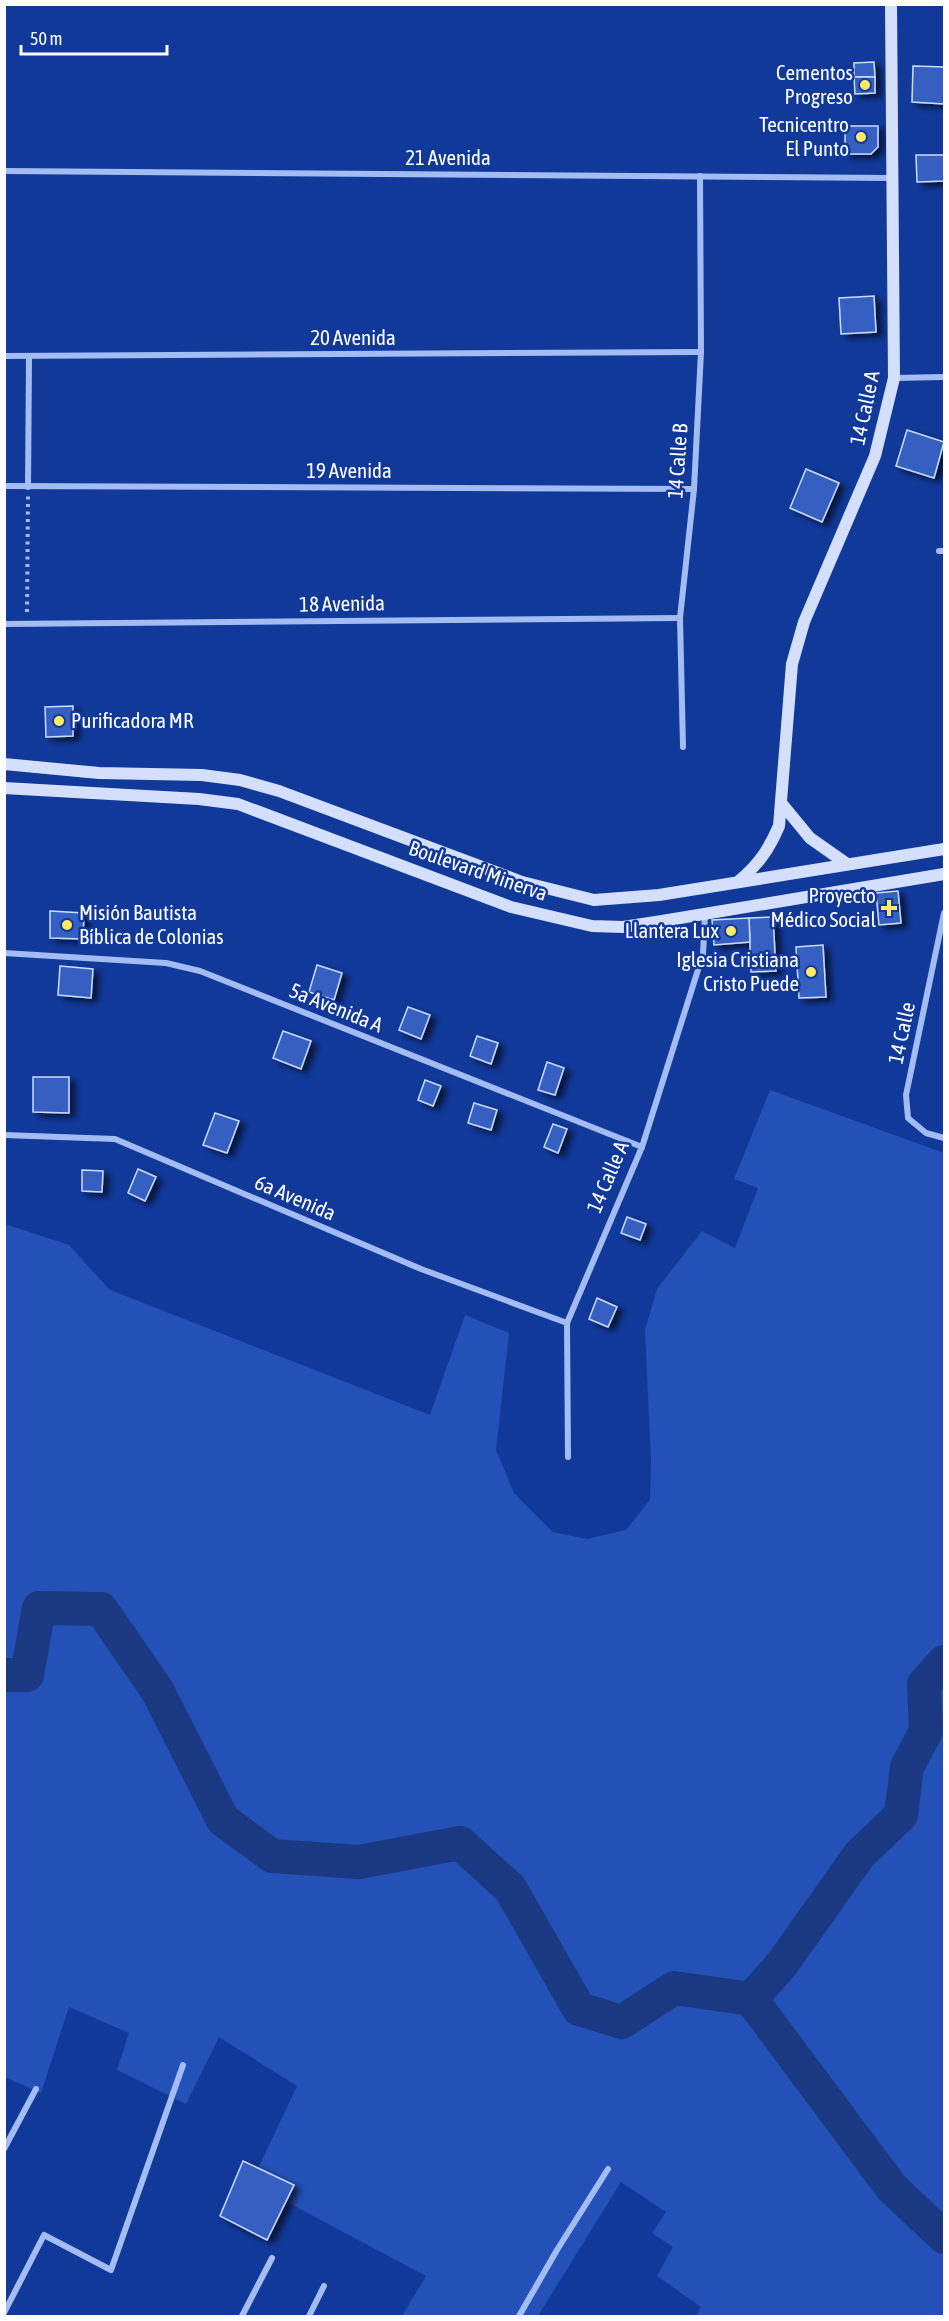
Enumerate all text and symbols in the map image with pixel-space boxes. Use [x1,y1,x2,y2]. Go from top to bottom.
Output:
scale bar [21,18,166,56]
text: 50 m [30,28,62,49]
place label: Cementos Progreso [776,60,853,108]
marker: Cementos Progreso [858,78,872,92]
place label: Tecnicentro El Punto [759,112,849,160]
marker: Tecnicentro El Punto [854,130,868,144]
street label: 21 Avenida [405,145,491,169]
street label: 20 Avenida [310,325,396,349]
street label: 14 Calle A [844,368,884,447]
street label: 14 Calle B [662,423,692,499]
street label: 19 Avenida [306,458,392,482]
street label: 18 Avenida [299,590,385,616]
place label: Purificadora MR [71,708,194,732]
marker: Purificadora MR [52,714,66,728]
street label: Boulevard Minerva [406,835,551,905]
place label: Proyecto Médico Social [771,883,876,931]
marker: Proyecto Médico Social [880,899,898,917]
place label: Misión Bautista Bíblica de Colonias [79,900,224,948]
marker: Misión Bautista Bíblica de Colonias [60,918,74,932]
place label: Llantera Lux [625,918,720,942]
marker: Llantera Lux [724,924,738,938]
place label: Iglesia Cristiana Cristo Puede [676,947,799,995]
marker: Iglesia Cristiana Cristo Puede [804,965,818,979]
street label: 5a Avenida A [286,977,387,1037]
street label: 14 Calle [883,1000,919,1066]
street label: 14 Calle A [581,1137,633,1216]
street label: 6a Avenida [251,1169,339,1225]

